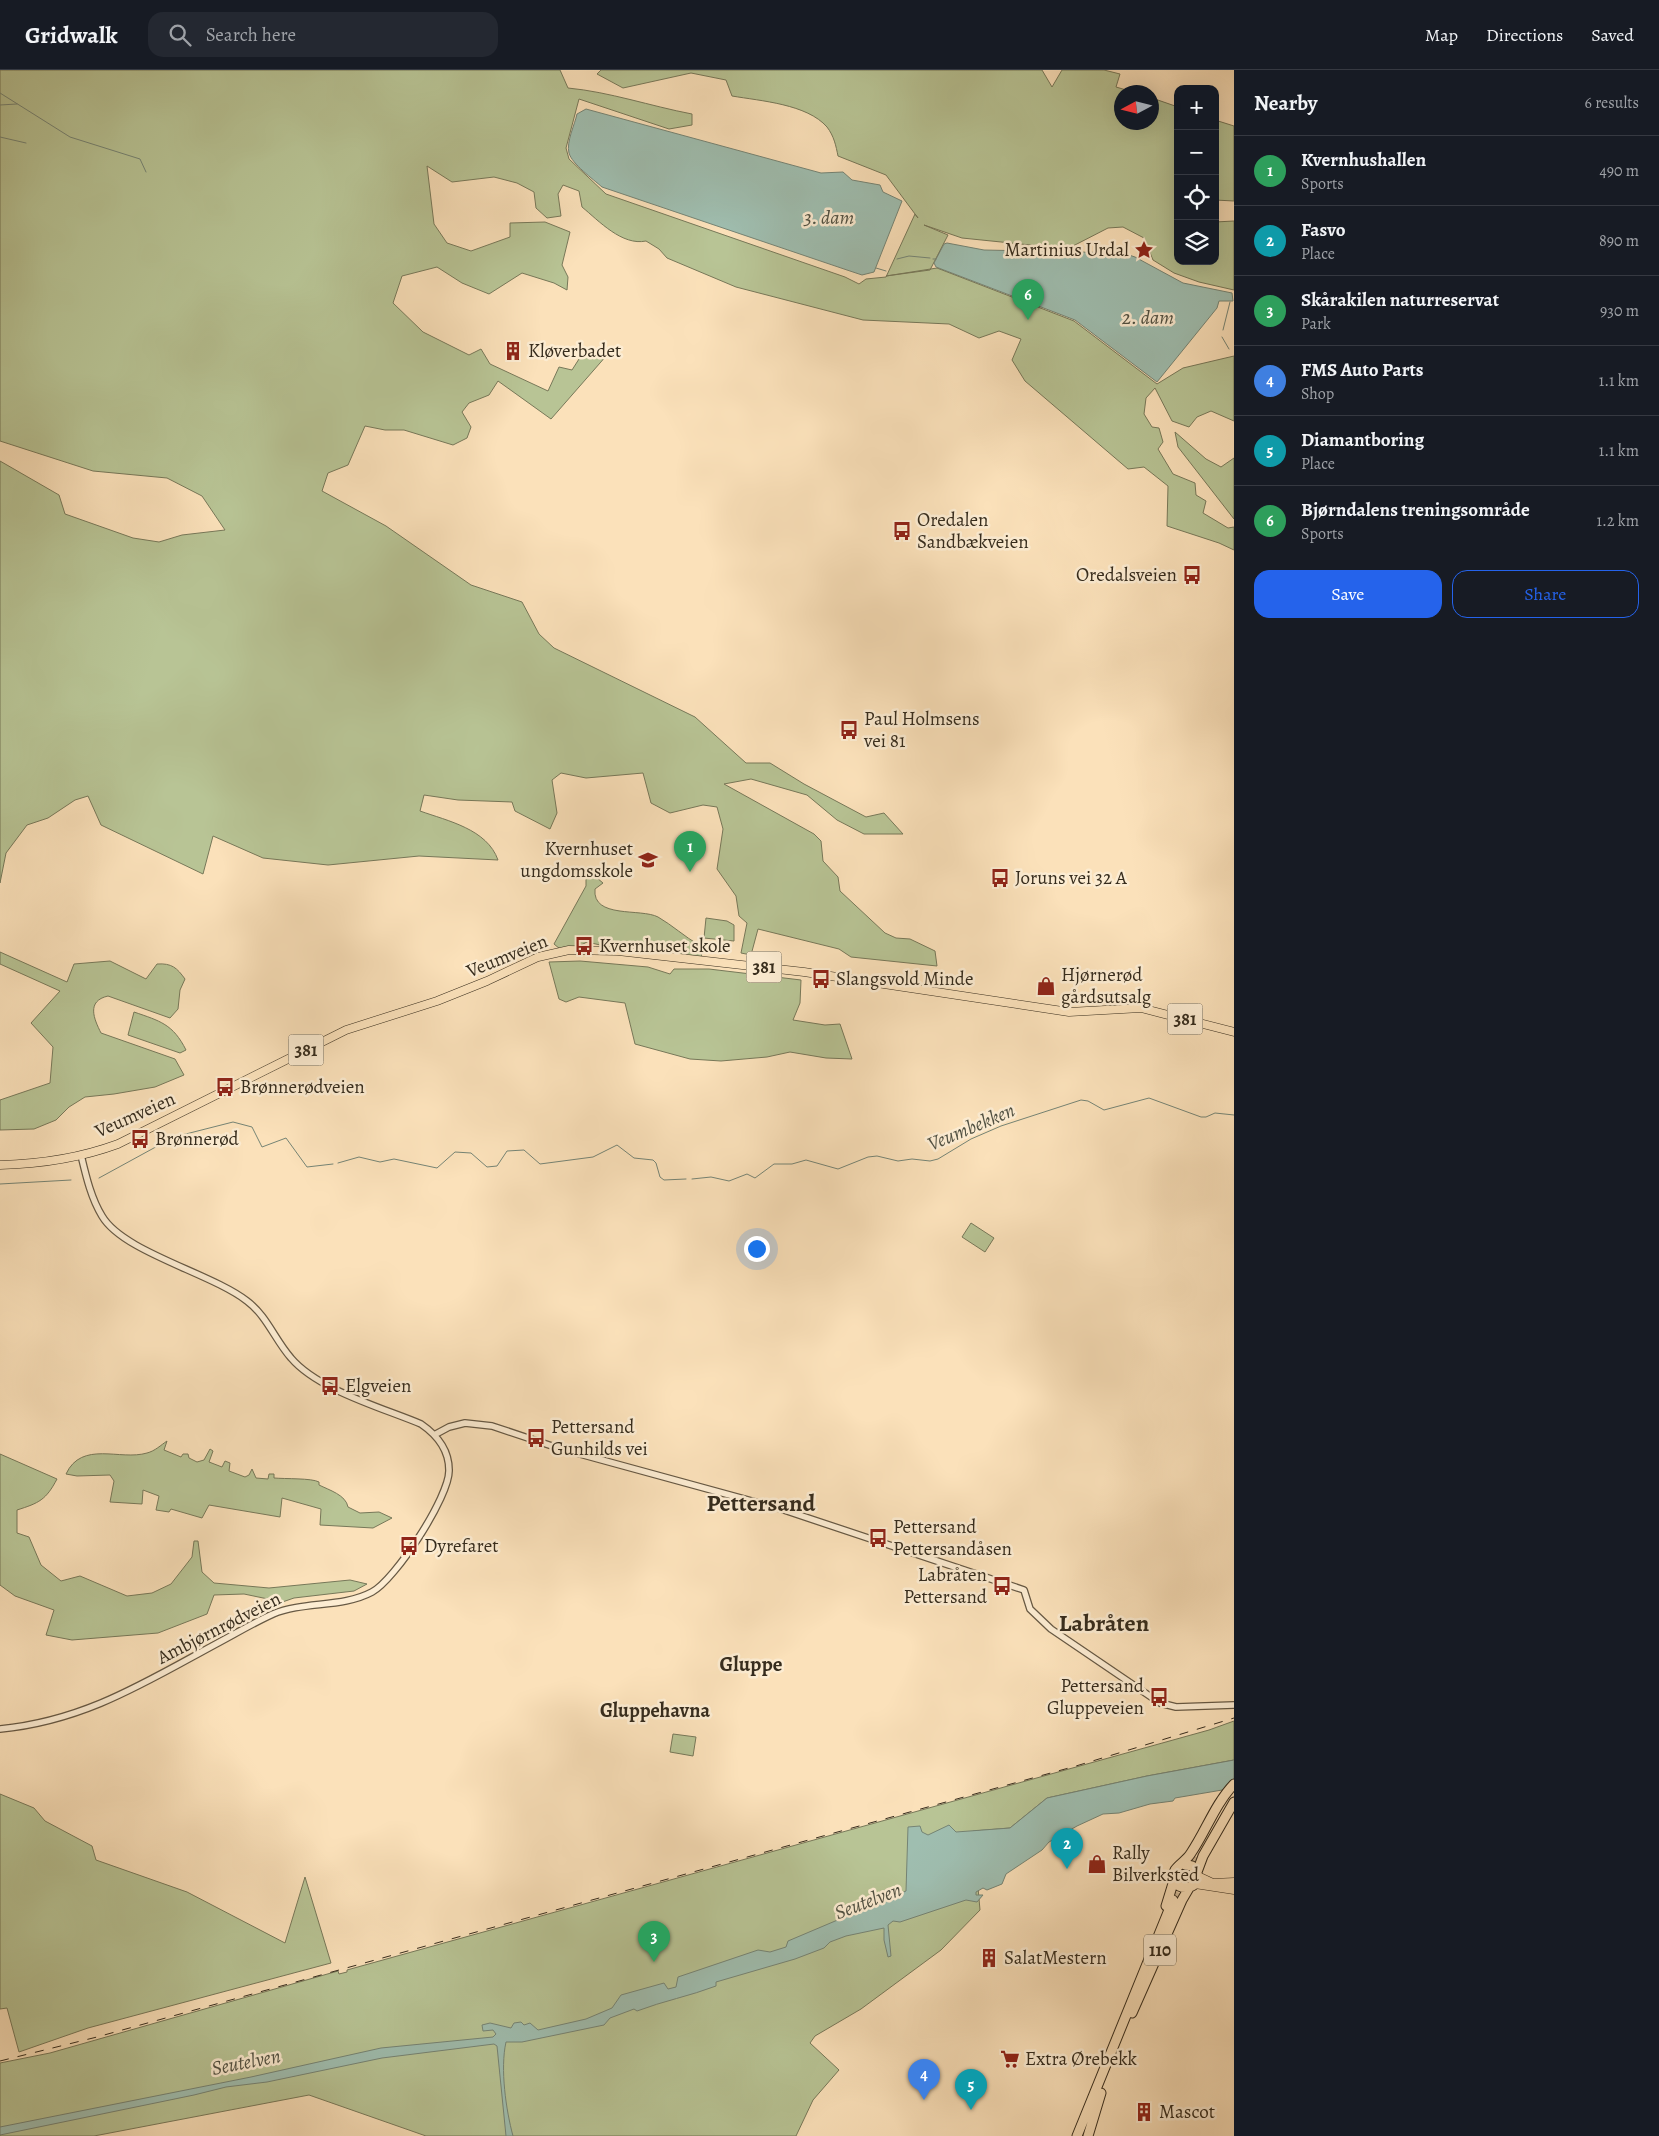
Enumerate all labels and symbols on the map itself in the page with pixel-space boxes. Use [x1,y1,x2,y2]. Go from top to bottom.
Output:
north arrow [1114,85,1159,130]
water label: 3. dam [803,204,854,231]
place label: Martinius Urdal [1005,237,1129,263]
place icon: Martinius Urdal [1133,239,1155,261]
pin: 6 [1012,279,1044,320]
water label: 2. dam [1121,304,1174,331]
place label: Kløverbadet [528,338,621,364]
building icon: Kløverbadet [502,340,524,362]
place label: Oredalen Sandbækveien [917,507,1029,555]
bus stop icon: Oredalen Sandbækveien [891,520,913,542]
place label: Oredalsveien [1076,562,1177,588]
bus stop icon: Oredalsveien [1181,564,1203,586]
place label: Paul Holmsens vei 81 [863,706,980,754]
bus stop icon: Paul Holmsens vei 81 [838,719,860,741]
pin: 1 [674,831,706,872]
place label: Kvernhuset ungdomsskole [520,836,633,884]
school or university icon: Kvernhuset ungdomsskole [637,849,659,871]
place label: Joruns vei 32 A [1015,865,1128,891]
bus stop icon: Joruns vei 32 A [989,867,1011,889]
street label: Veumveien [462,928,551,984]
place label: Kvernhuset skole [599,933,731,959]
bus stop icon: Kvernhuset skole [573,935,595,957]
road number: 381 [746,952,782,982]
place label: Hjørnerød gårdsutsalg [1061,962,1152,1010]
place label: Slangsvold Minde [836,966,974,992]
bus stop icon: Slangsvold Minde [810,968,832,990]
shop icon: Hjørnerød gårdsutsalg [1035,975,1057,997]
road number: 381 [1168,1004,1202,1034]
road number: 381 [288,1034,324,1066]
place label: Brønnerødveien [240,1074,365,1100]
bus stop icon: Brønnerødveien [214,1076,236,1098]
street label: Veumveien [90,1086,179,1145]
water label: Veumbekken [923,1096,1019,1158]
place label: Brønnerød [155,1126,240,1152]
bus stop icon: Brønnerød [129,1128,151,1150]
your location [744,1236,770,1262]
place label: Elgveien [345,1373,411,1399]
bus stop icon: Elgveien [319,1375,341,1397]
place label: Pettersand Gunhilds vei [551,1414,648,1462]
bus stop icon: Pettersand Gunhilds vei [525,1427,547,1449]
district label: Pettersand [707,1487,815,1519]
place label: Pettersand Pettersandåsen [893,1514,1012,1562]
bus stop icon: Pettersand Pettersandåsen [867,1527,889,1549]
place label: Dyrefaret [424,1533,498,1559]
bus stop icon: Dyrefaret [398,1535,420,1557]
place label: Labråten Pettersand [903,1562,988,1610]
bus stop icon: Labråten Pettersand [991,1575,1013,1597]
street label: Ambjørnrødveien [152,1586,285,1671]
district label: Labråten [1059,1607,1150,1639]
district label: Gluppe [720,1650,783,1678]
place label: Pettersand Gluppeveien [1047,1673,1145,1721]
bus stop icon: Pettersand Gluppeveien [1148,1686,1170,1708]
district label: Gluppehavna [600,1697,710,1724]
pin: 2 [1051,1828,1083,1869]
place label: Rally Bilverksted [1112,1840,1200,1888]
shop icon: Rally Bilverksted [1086,1853,1108,1875]
water label: Seutelven [831,1876,905,1926]
pin: 3 [638,1921,670,1962]
road number: 110 [1144,1934,1176,1966]
place label: SalatMestern [1004,1945,1107,1971]
building icon: SalatMestern [978,1947,1000,1969]
water label: Seutelven [209,2042,283,2082]
place label: Extra Ørebekk [1025,2046,1138,2072]
supermarket icon: Extra Ørebekk [999,2048,1021,2070]
pin: 4 [908,2059,940,2100]
pin: 5 [955,2069,987,2110]
place label: Mascot [1159,2099,1215,2125]
building icon: Mascot [1133,2101,1155,2123]

